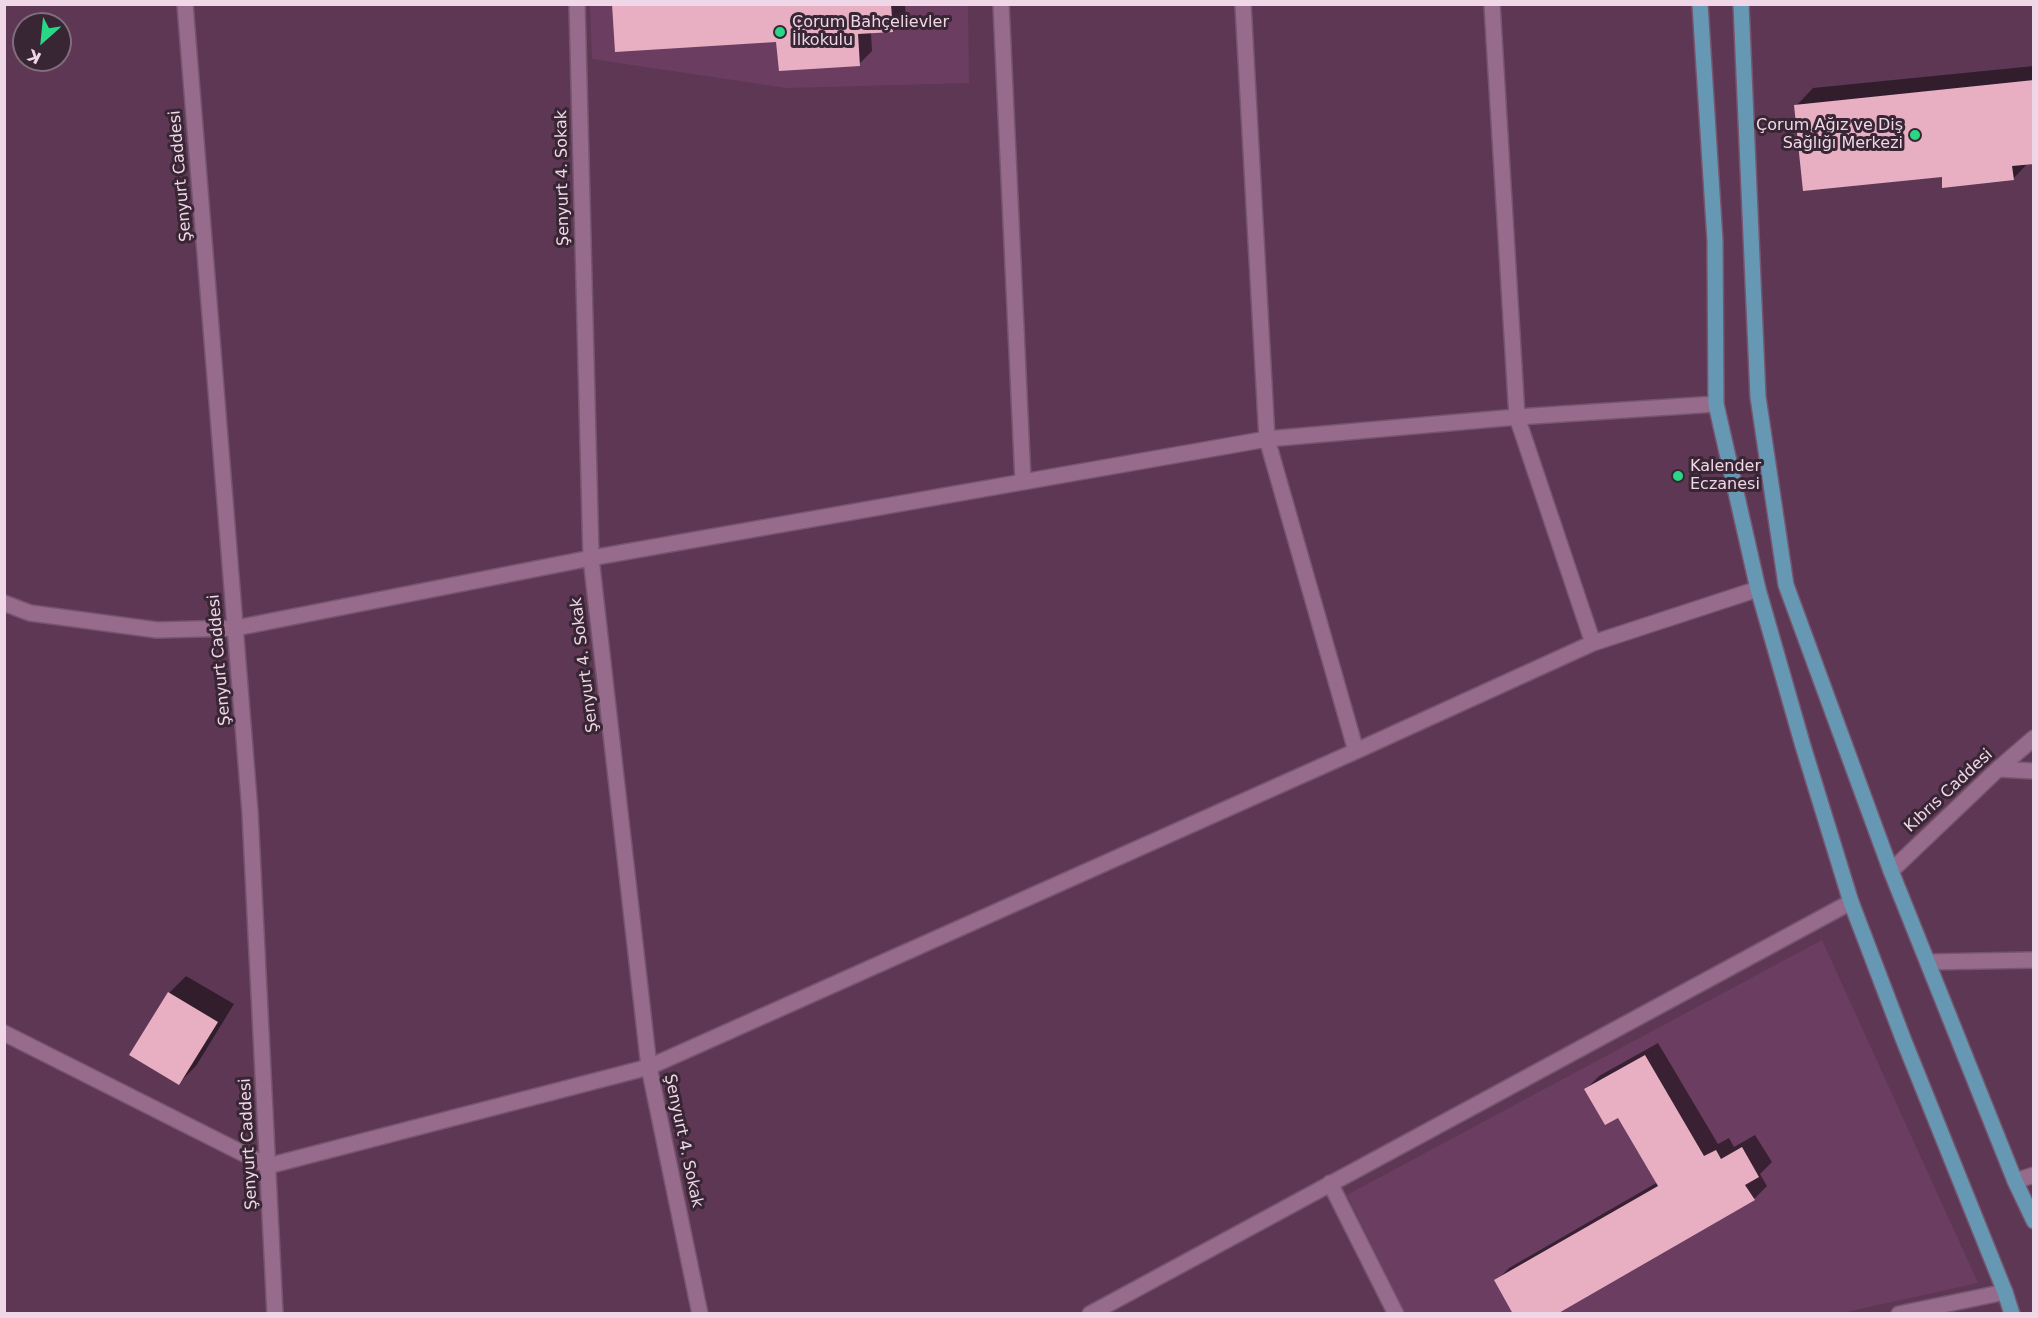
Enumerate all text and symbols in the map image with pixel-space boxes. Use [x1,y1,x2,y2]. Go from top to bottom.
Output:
north arrow [12,12,72,72]
place label: Çorum Bahçelievler İlkokulu [792,13,949,51]
marker: Çorum Bahçelievler İlkokulu [773,25,787,39]
text: K [25,45,44,68]
street label: Şenyurt Caddesi [166,110,196,242]
street label: Şenyurt 4. Sokak [552,110,574,246]
place label: Çorum Ağız ve Diş Sağlığı Merkezi [1756,116,1903,154]
marker: Çorum Ağız ve Diş Sağlığı Merkezi [1908,128,1922,142]
place label: Kalender Eczanesi [1690,457,1761,495]
marker: Kalender Eczanesi [1671,469,1685,483]
street label: Şenyurt Caddesi [205,594,235,726]
street label: Şenyurt 4. Sokak [567,596,603,734]
street label: Kıbrıs Caddesi [1901,745,1997,837]
street label: Şenyurt 4. Sokak [659,1072,707,1210]
street label: Şenyurt Caddesi [236,1078,262,1210]

